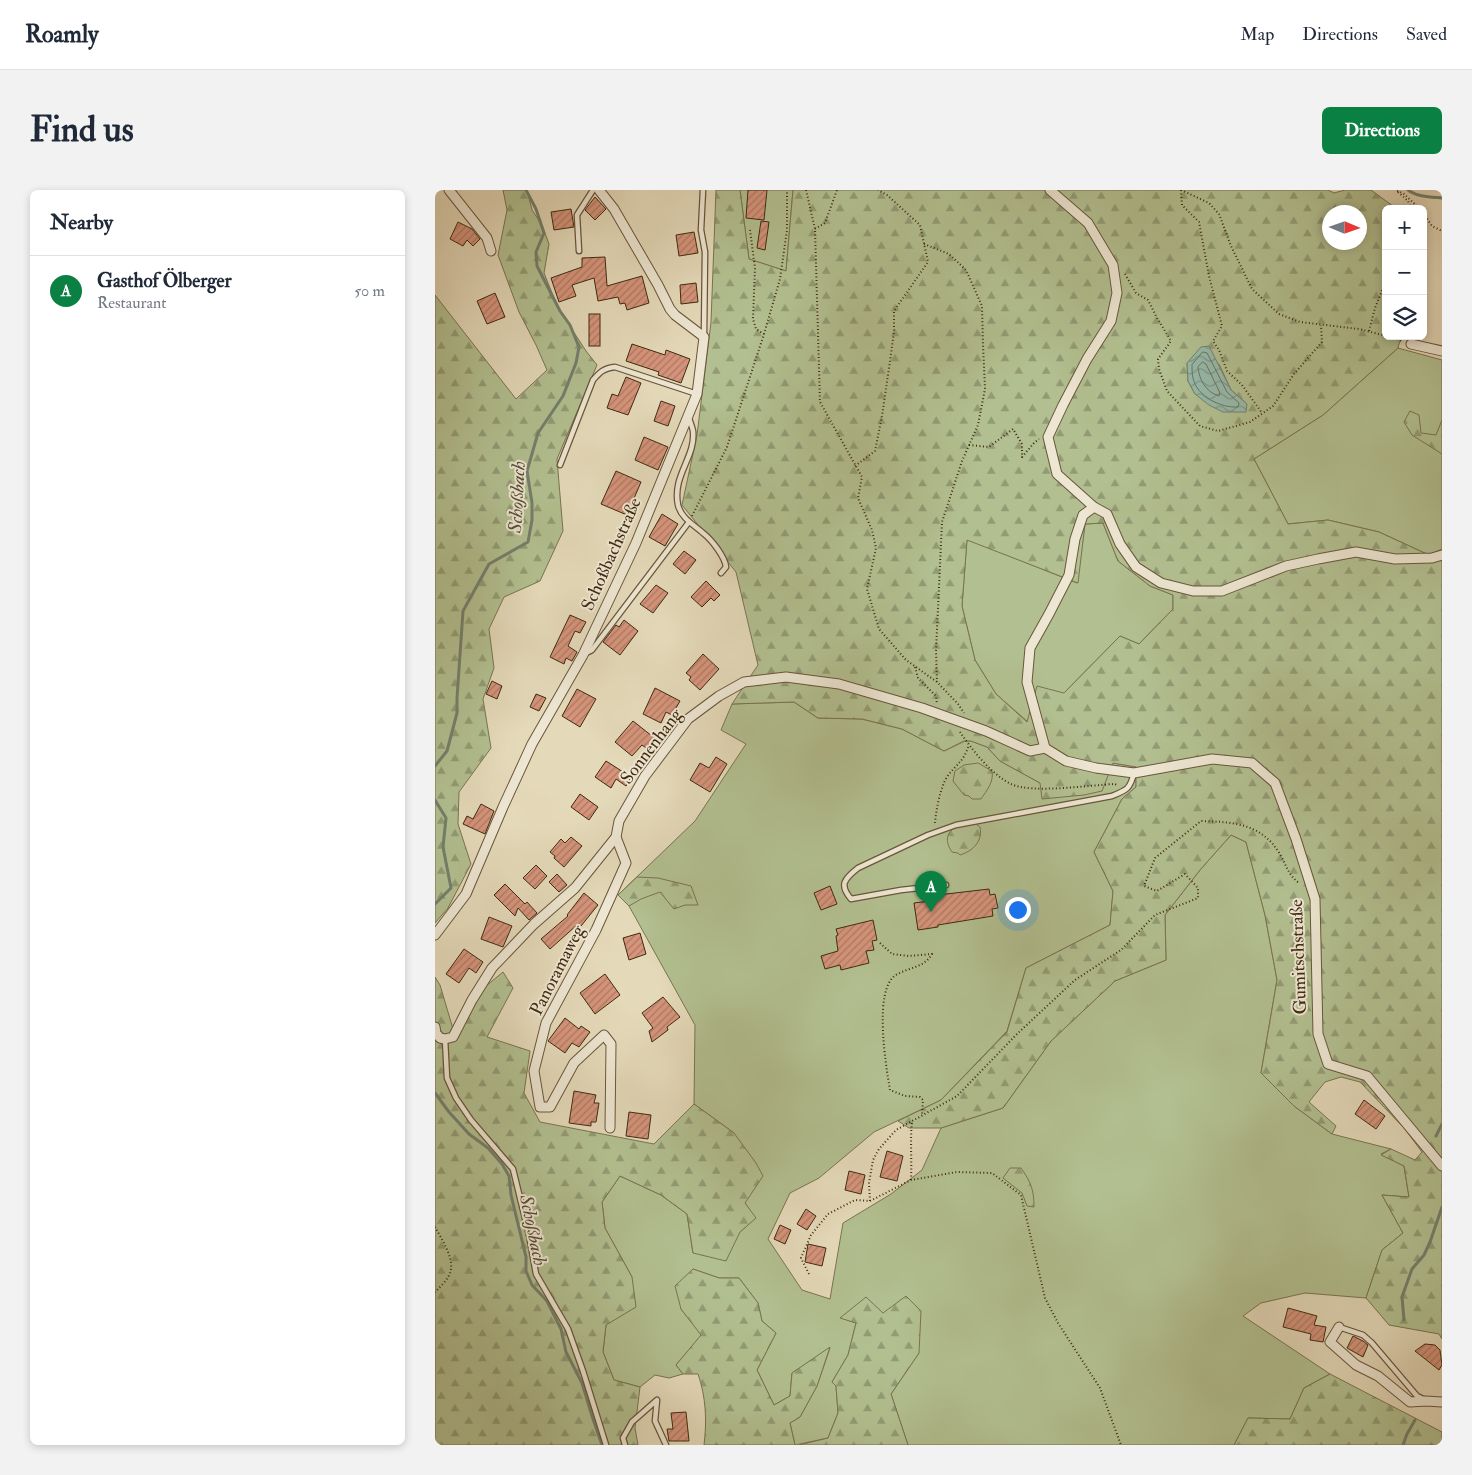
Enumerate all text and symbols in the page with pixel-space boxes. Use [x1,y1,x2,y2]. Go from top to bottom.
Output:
text: Roamly [25,19,99,50]
text: Map [1241,23,1274,46]
text: Directions [1302,23,1378,46]
text: Saved [1406,23,1447,46]
button: Directions [1322,107,1442,154]
text: Find us [30,108,134,152]
north arrow [1322,205,1367,250]
map controls [1382,205,1427,340]
button: + [1382,205,1427,250]
text: Nearby [50,209,113,236]
button: − [1382,250,1427,295]
text: Gasthof Ölberger [97,269,232,293]
text: A [61,281,71,301]
text: 50 m [354,281,385,301]
text: Restaurant [97,293,166,313]
button: layers [1382,295,1427,340]
water label: Schoßbach [503,460,531,535]
street label: Schoßbachstraße [576,494,647,614]
street label: Sonnenhang [615,703,688,789]
pin: A [915,871,947,912]
your location [1005,897,1031,923]
street label: Gumitschstraße [1285,899,1312,1015]
street label: Panoramaweg [525,920,590,1019]
water label: Schoßbach [514,1191,552,1268]

